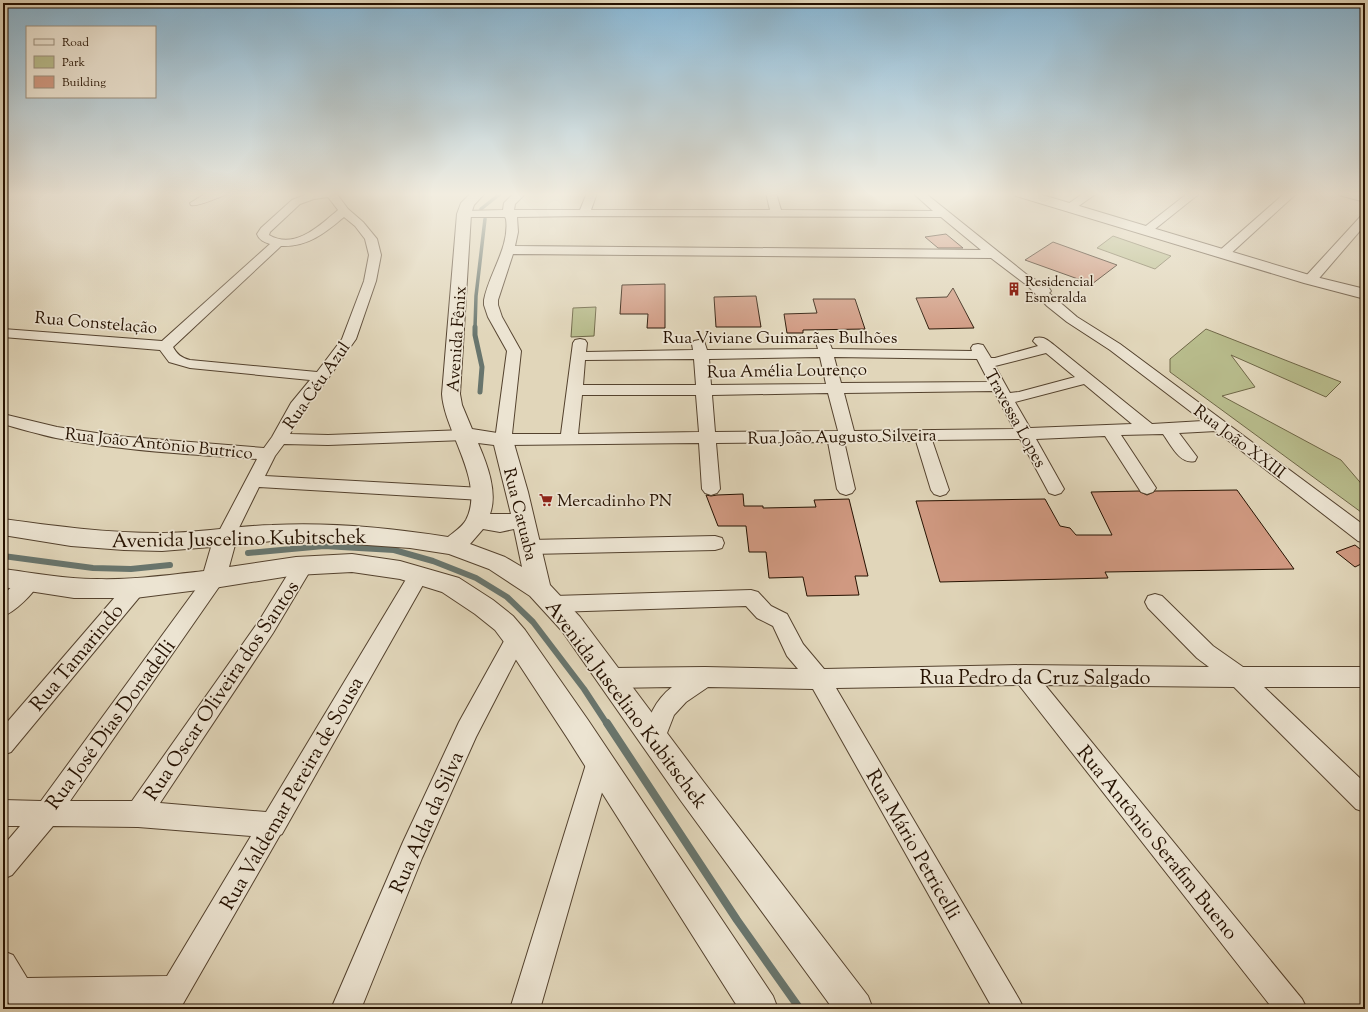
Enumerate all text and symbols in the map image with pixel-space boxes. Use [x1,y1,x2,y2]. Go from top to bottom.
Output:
legend [26,26,156,98]
text: Road [62,34,89,52]
text: Park [62,54,85,72]
text: Building [62,74,106,92]
place label: Residencial Esmeralda [1025,273,1094,309]
building icon: Residencial Esmeralda [1006,281,1022,297]
street label: Avenida Fênix [442,285,474,393]
street label: Rua Constelação [34,307,158,341]
street label: Rua Viviane Guimarães Bulhões [663,327,898,351]
street label: Rua Céu Azul [278,337,357,435]
street label: Rua Amélia Lourenço [707,359,867,385]
street label: Travessa Lopes [977,365,1051,473]
street label: Rua João XXIII [1188,400,1290,486]
street label: Rua João Antônio Butrico [64,423,254,467]
street label: Rua João Augusto Silveira [747,424,937,452]
street label: Rua Catuaba [496,466,542,563]
place label: Mercadinho PN [557,490,672,514]
supermarket icon: Mercadinho PN [538,492,554,508]
street label: Avenida Juscelino Kubitschek [111,524,367,557]
street label: Rua Oscar Oliveira dos Santos [138,575,308,807]
street label: Avenida Juscelino Kubitschek [537,595,713,816]
street label: Rua Tamarindo [24,598,132,719]
street label: Rua José Dias Donadelli [40,634,184,817]
street label: Rua Pedro da Cruz Salgado [919,665,1151,694]
street label: Rua Valdemar Pereira de Sousa [214,672,372,916]
street label: Rua Antônio Serafim Bueno [1068,740,1244,947]
street label: Rua Alda da Silva [384,747,473,899]
street label: Rua Mário Petricelli [857,765,967,926]

